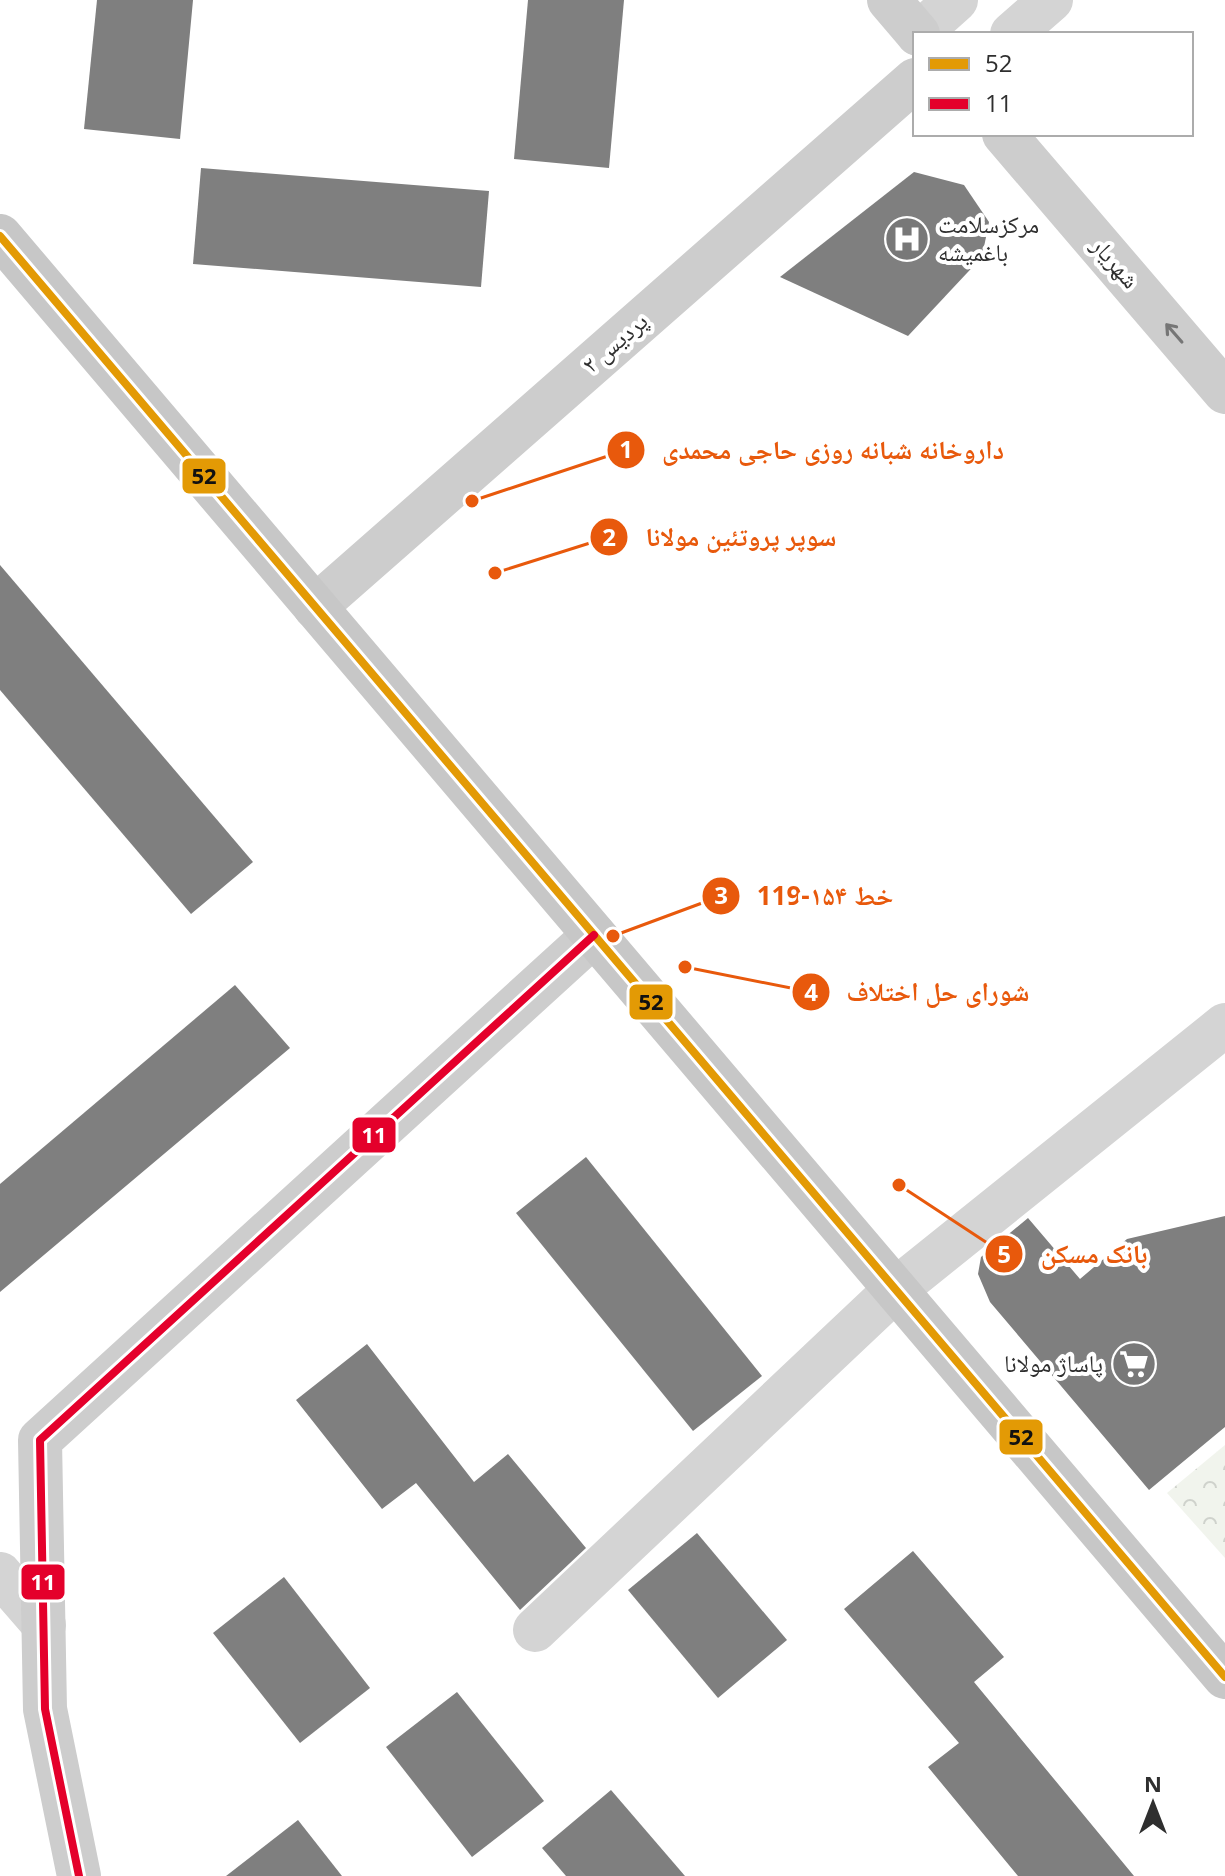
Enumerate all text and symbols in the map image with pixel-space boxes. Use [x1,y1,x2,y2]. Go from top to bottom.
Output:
legend [913,32,1193,136]
text: 52 [985,46,1012,79]
text: 11 [985,86,1012,119]
place label: مرکزسلامت باغمیشه [938,207,1039,268]
hospital icon: مرکزسلامت باغمیشه [883,215,931,263]
street label: شهریار [1084,228,1148,295]
street label: پردیس ۲ [574,304,654,380]
one-way arrow [1165,323,1183,343]
callout: داروخانه شبانه روزی حاجی محمدی [606,425,1020,475]
text: داروخانه شبانه روزی حاجی محمدی [662,431,1004,467]
text: 1 [619,432,633,465]
line badge: 52 [181,457,227,495]
text: 52 [191,460,217,490]
callout: سوپر پروتئین مولانا [589,512,852,562]
text: سوپر پروتئین مولانا [646,518,836,554]
text: 2 [602,520,616,553]
callout: خط ۱۵۴-119 [701,871,909,921]
text: خط ۱۵۴-119 [757,877,893,913]
text: 3 [714,878,728,911]
callout: شورای حل اختلاف [791,967,1046,1017]
text: شورای حل اختلاف [846,973,1030,1009]
text: 4 [804,975,818,1008]
line badge: 52 [628,983,674,1021]
text: 52 [638,986,664,1016]
line badge: 11 [351,1116,397,1154]
text: 11 [361,1119,387,1149]
callout: بانک مسکن [984,1229,1163,1279]
text: بانک مسکن [1041,1235,1147,1271]
text: 5 [997,1237,1011,1270]
supermarket icon: پاساژ مولانا [1110,1340,1158,1388]
place label: پاساژ مولانا [1004,1346,1103,1379]
line badge: 52 [998,1418,1044,1456]
text: 52 [1008,1421,1034,1451]
line badge: 11 [20,1563,66,1601]
text: 11 [30,1566,56,1596]
north arrow [1113,1764,1193,1844]
text: N [1144,1768,1162,1798]

